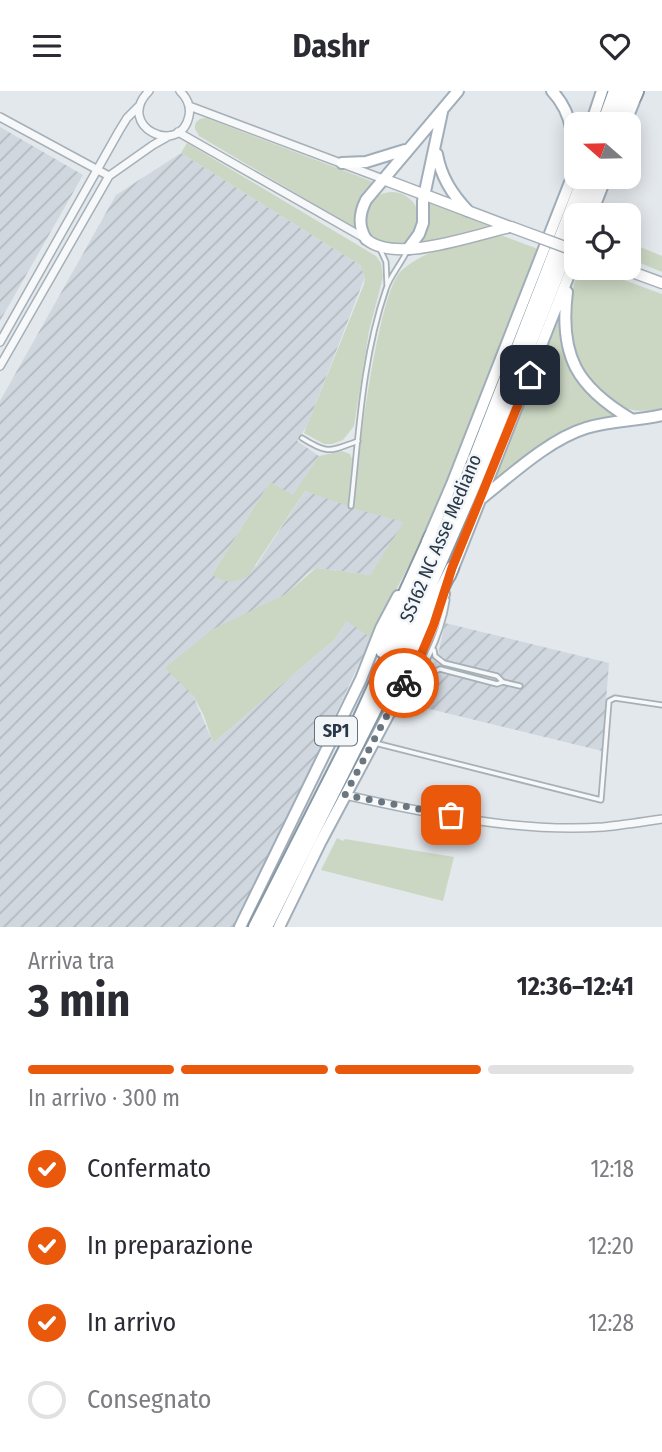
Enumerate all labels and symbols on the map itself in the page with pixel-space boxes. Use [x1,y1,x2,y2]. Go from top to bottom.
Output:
north arrow [564,112,640,189]
pin [500,345,560,405]
street label: SS162 NC Asse Mediano [395,451,486,626]
courier [369,648,439,718]
road number: SP1 [315,717,357,745]
pin [421,785,481,845]

